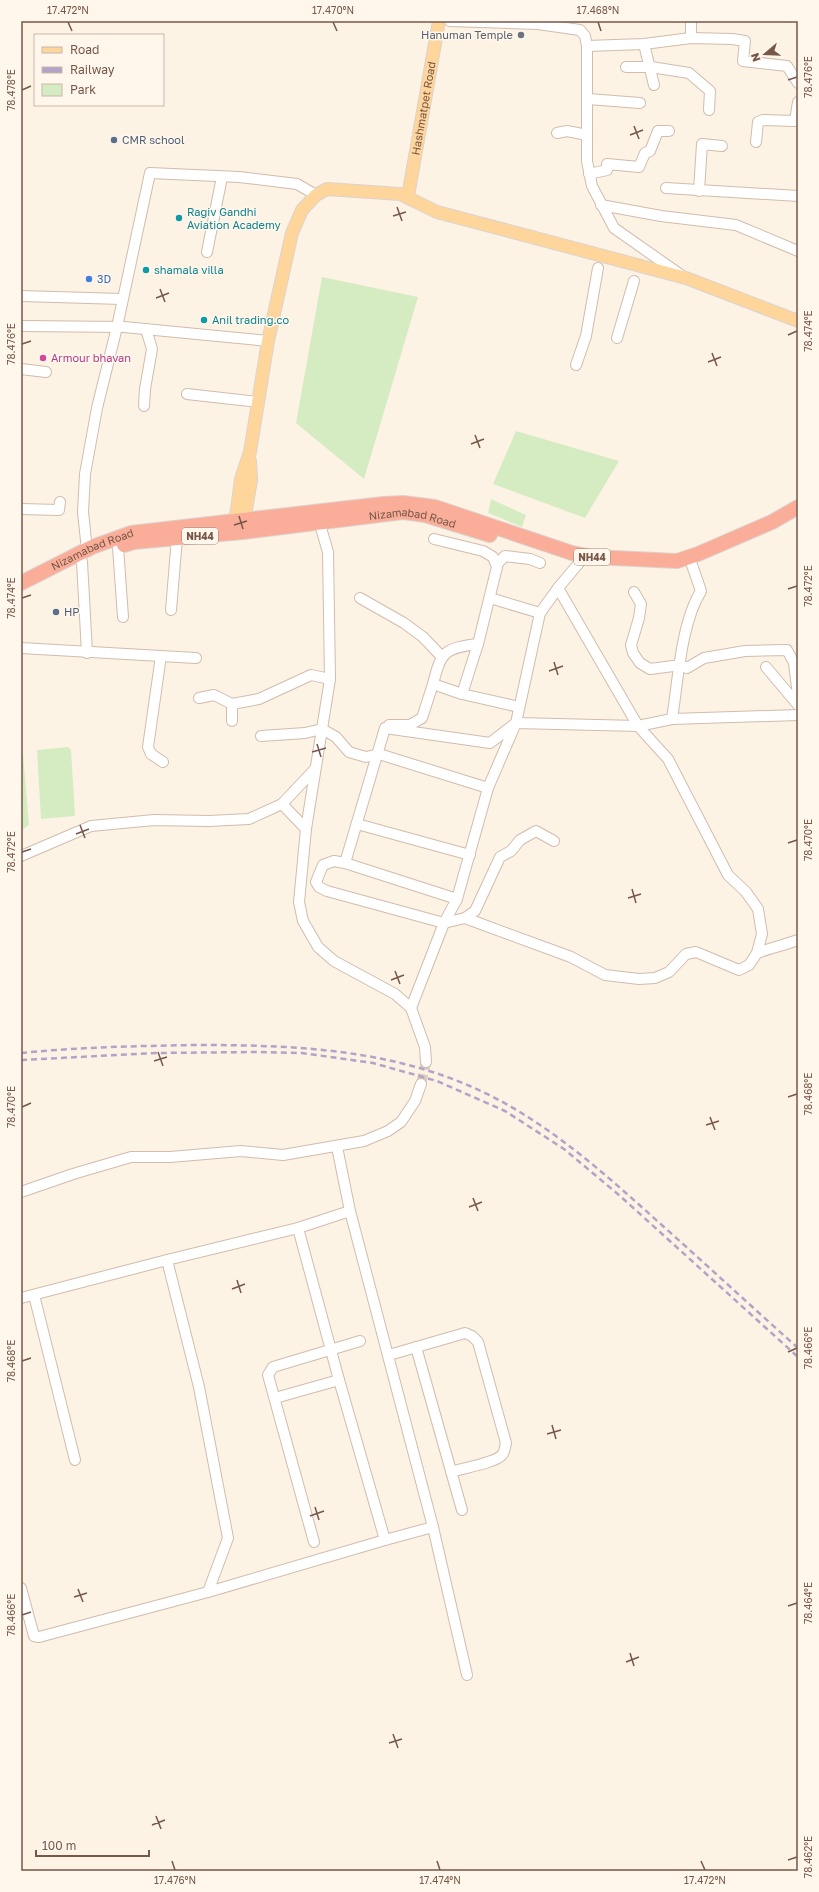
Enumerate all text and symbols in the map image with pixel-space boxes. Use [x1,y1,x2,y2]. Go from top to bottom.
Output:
text: 17.472°N [47,4,89,16]
text: 17.470°N [312,4,354,16]
text: 17.468°N [577,4,619,16]
place label: Hanuman Temple [421,28,513,41]
marker: Hanuman Temple [516,30,526,40]
legend [34,34,164,106]
north arrow [745,34,785,74]
text: Road [70,42,99,57]
text: N [748,51,763,63]
text: 78.476°E [802,56,814,98]
street label: Hashmatpet Road [408,60,438,156]
text: Railway [70,62,115,77]
text: 78.478°E [5,69,17,111]
text: Park [70,82,96,97]
place label: CMR school [122,133,185,146]
marker: CMR school [109,135,119,145]
place label: Ragiv Gandhi Aviation Academy [187,205,281,231]
marker: Ragiv Gandhi Aviation Academy [174,213,184,223]
place label: shamala villa [154,263,224,276]
marker: shamala villa [141,265,151,275]
place label: 3D [97,272,111,285]
marker: 3D [84,274,94,284]
text: 78.474°E [802,310,814,352]
place label: Anil trading.co [212,313,289,326]
marker: Anil trading.co [199,315,209,325]
text: 78.476°E [5,323,17,365]
place label: Armour bhavan [51,351,131,364]
marker: Armour bhavan [38,353,48,363]
street label: Nizamabad Road [368,505,458,530]
street label: Nizamabad Road [49,526,135,573]
road number: NH44 [182,528,218,544]
road number: NH44 [574,549,610,565]
text: 78.472°E [802,565,814,607]
text: 78.474°E [5,577,17,619]
place label: HP [64,605,80,618]
marker: HP [51,607,61,617]
text: 78.470°E [802,819,814,861]
text: 78.472°E [5,831,17,873]
text: 78.468°E [802,1073,814,1115]
text: 78.470°E [5,1086,17,1128]
text: 78.466°E [802,1327,814,1369]
text: 78.468°E [5,1340,17,1382]
text: 78.464°E [802,1582,814,1624]
text: 78.466°E [5,1594,17,1636]
scale bar [36,1832,149,1858]
text: 78.462°E [802,1836,814,1878]
text: 100 m [42,1838,76,1853]
text: 17.476°N [154,1874,196,1886]
text: 17.474°N [419,1874,461,1886]
text: 17.472°N [684,1874,726,1886]

